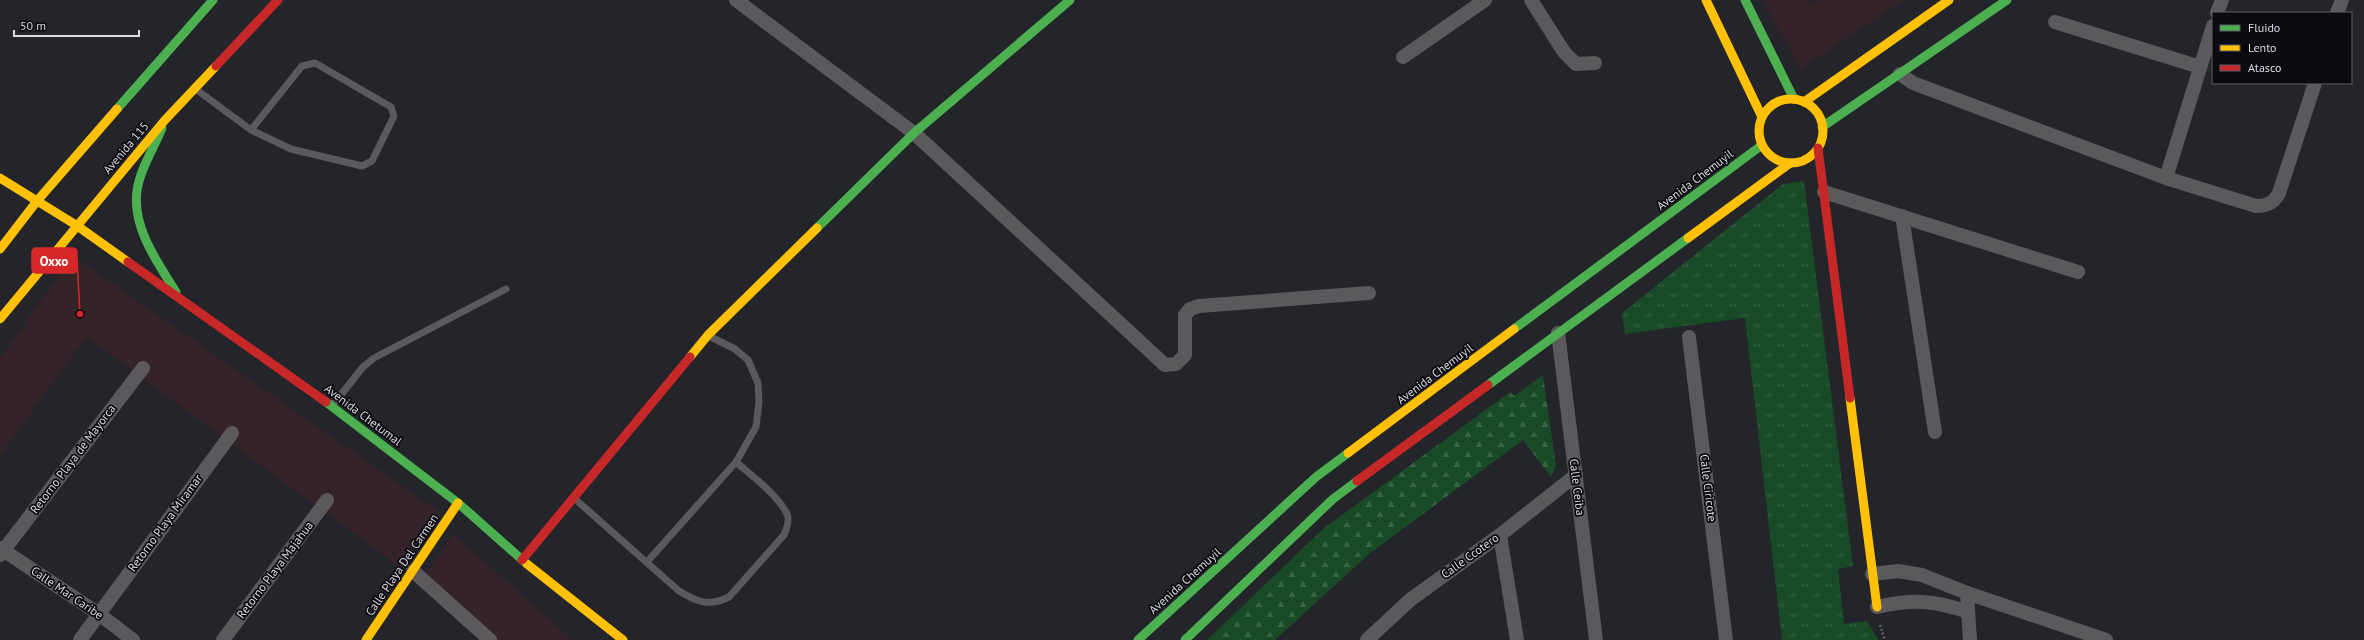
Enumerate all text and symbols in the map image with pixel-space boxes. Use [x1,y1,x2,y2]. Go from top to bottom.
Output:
scale bar [14,12,139,38]
legend [2212,12,2352,84]
text: 50 m [20,18,46,33]
text: Fluido [2248,20,2280,35]
text: Lento [2248,40,2277,55]
text: Atasco [2248,60,2281,75]
street label: Avenida 115 [100,119,152,177]
street label: Avenida Chemuyil [1654,146,1736,213]
callout: Oxxo [32,248,77,273]
text: Oxxo [40,253,68,270]
street label: Avenida Chemuyil [1394,340,1476,407]
street label: Avenida Chetumal [322,381,405,449]
street label: Retorno Playa de Mayorca [27,401,119,516]
street label: Calle Ciricote [1697,453,1720,523]
street label: Calle Ceiba [1567,458,1588,516]
street label: Retorno Playa Miramar [124,471,205,574]
street label: Calle Playa Del Carmen [362,511,441,618]
street label: Retorno Playa Majahua [233,518,316,621]
street label: Calle Ccotero [1438,530,1501,581]
street label: Avenida Chemuyil [1146,544,1224,617]
street label: Calle Mar Caribe [28,563,106,622]

